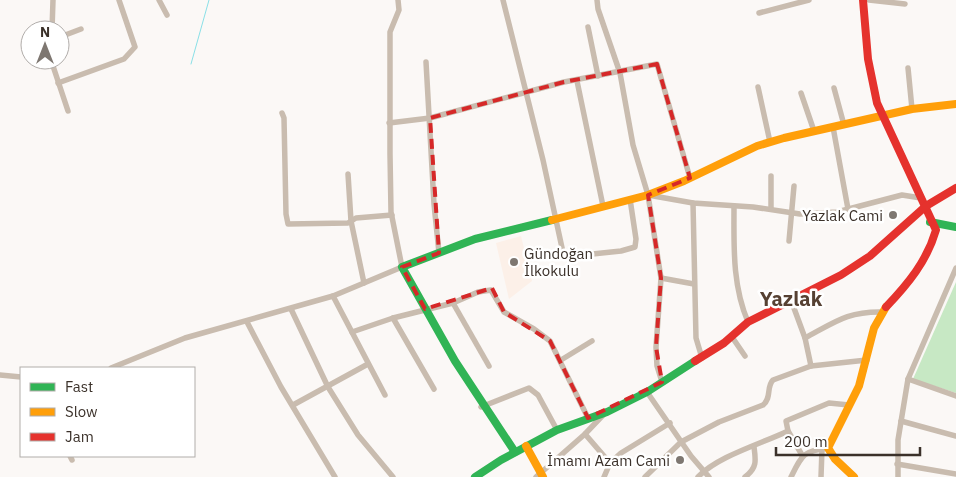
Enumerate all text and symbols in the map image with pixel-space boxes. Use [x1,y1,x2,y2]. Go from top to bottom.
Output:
north arrow [20,20,70,70]
text: N [40,23,50,41]
place label: Yazlak Cami [802,206,883,225]
marker: Yazlak Cami [887,209,899,221]
place label: Gündoğan İlkokulu [524,244,593,280]
marker: Gündoğan İlkokulu [508,256,520,268]
district label: Yazlak [760,285,823,312]
legend [20,367,195,457]
text: Fast [65,377,93,396]
text: Slow [65,402,98,421]
scale bar [776,424,920,456]
text: Jam [65,427,94,446]
text: 200 m [784,432,828,451]
place label: İmamı Azam Cami [547,451,670,470]
marker: İmamı Azam Cami [674,454,686,466]

